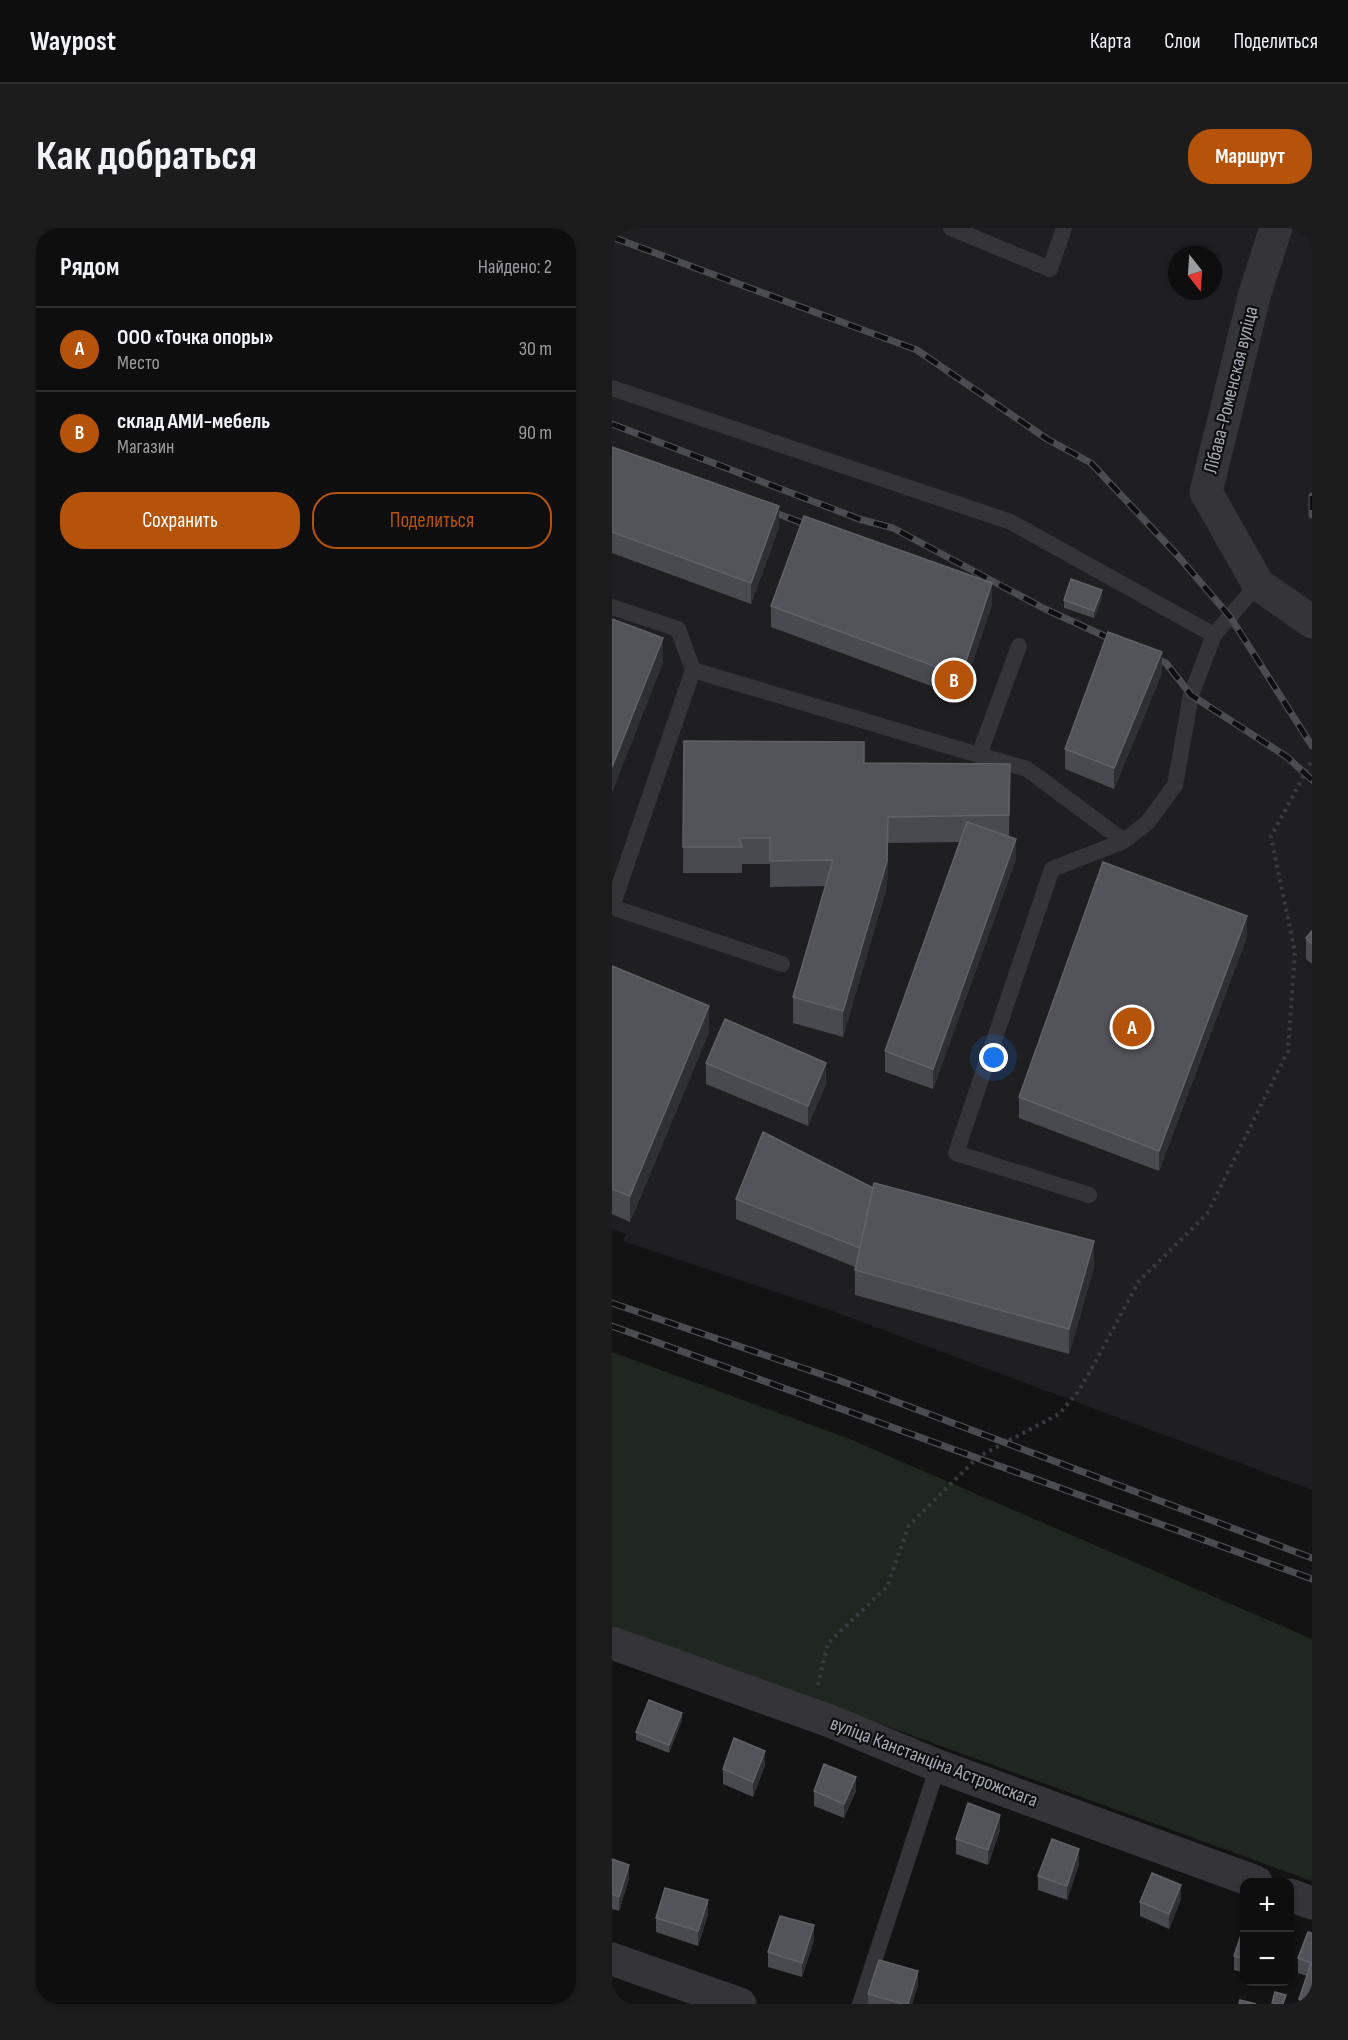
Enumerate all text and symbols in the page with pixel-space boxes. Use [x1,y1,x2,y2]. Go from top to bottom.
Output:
text: Waypost [30,25,116,58]
text: Карта [1090,29,1131,54]
text: Слои [1164,29,1200,54]
text: Поделиться [1233,29,1318,54]
button: Маршрут [1188,129,1312,184]
text: Как добраться [36,131,257,182]
north arrow [1168,246,1222,300]
text: Рядом [60,252,119,283]
text: Найдено: 2 [478,255,552,279]
street label: Лібава-Роменская вуліца [1199,304,1263,476]
text: ООО «Точка опоры» [117,324,274,351]
text: A [75,337,84,361]
text: 30 m [519,337,552,361]
text: Место [117,351,160,375]
text: склад АМИ-мебель [117,408,270,435]
text: B [75,421,84,445]
text: 90 m [518,421,552,445]
text: Магазин [117,435,174,459]
button: Сохранить [60,492,300,549]
button: Поделиться [312,492,552,549]
pin: B [934,658,974,702]
pin: A [1112,1004,1152,1050]
your location [979,1043,1008,1072]
street label: вуліца Канстанціна Астрожскага [827,1711,1041,1813]
map controls [1240,1878,1294,1986]
button: + [1240,1878,1294,1932]
button: − [1240,1932,1294,1986]

